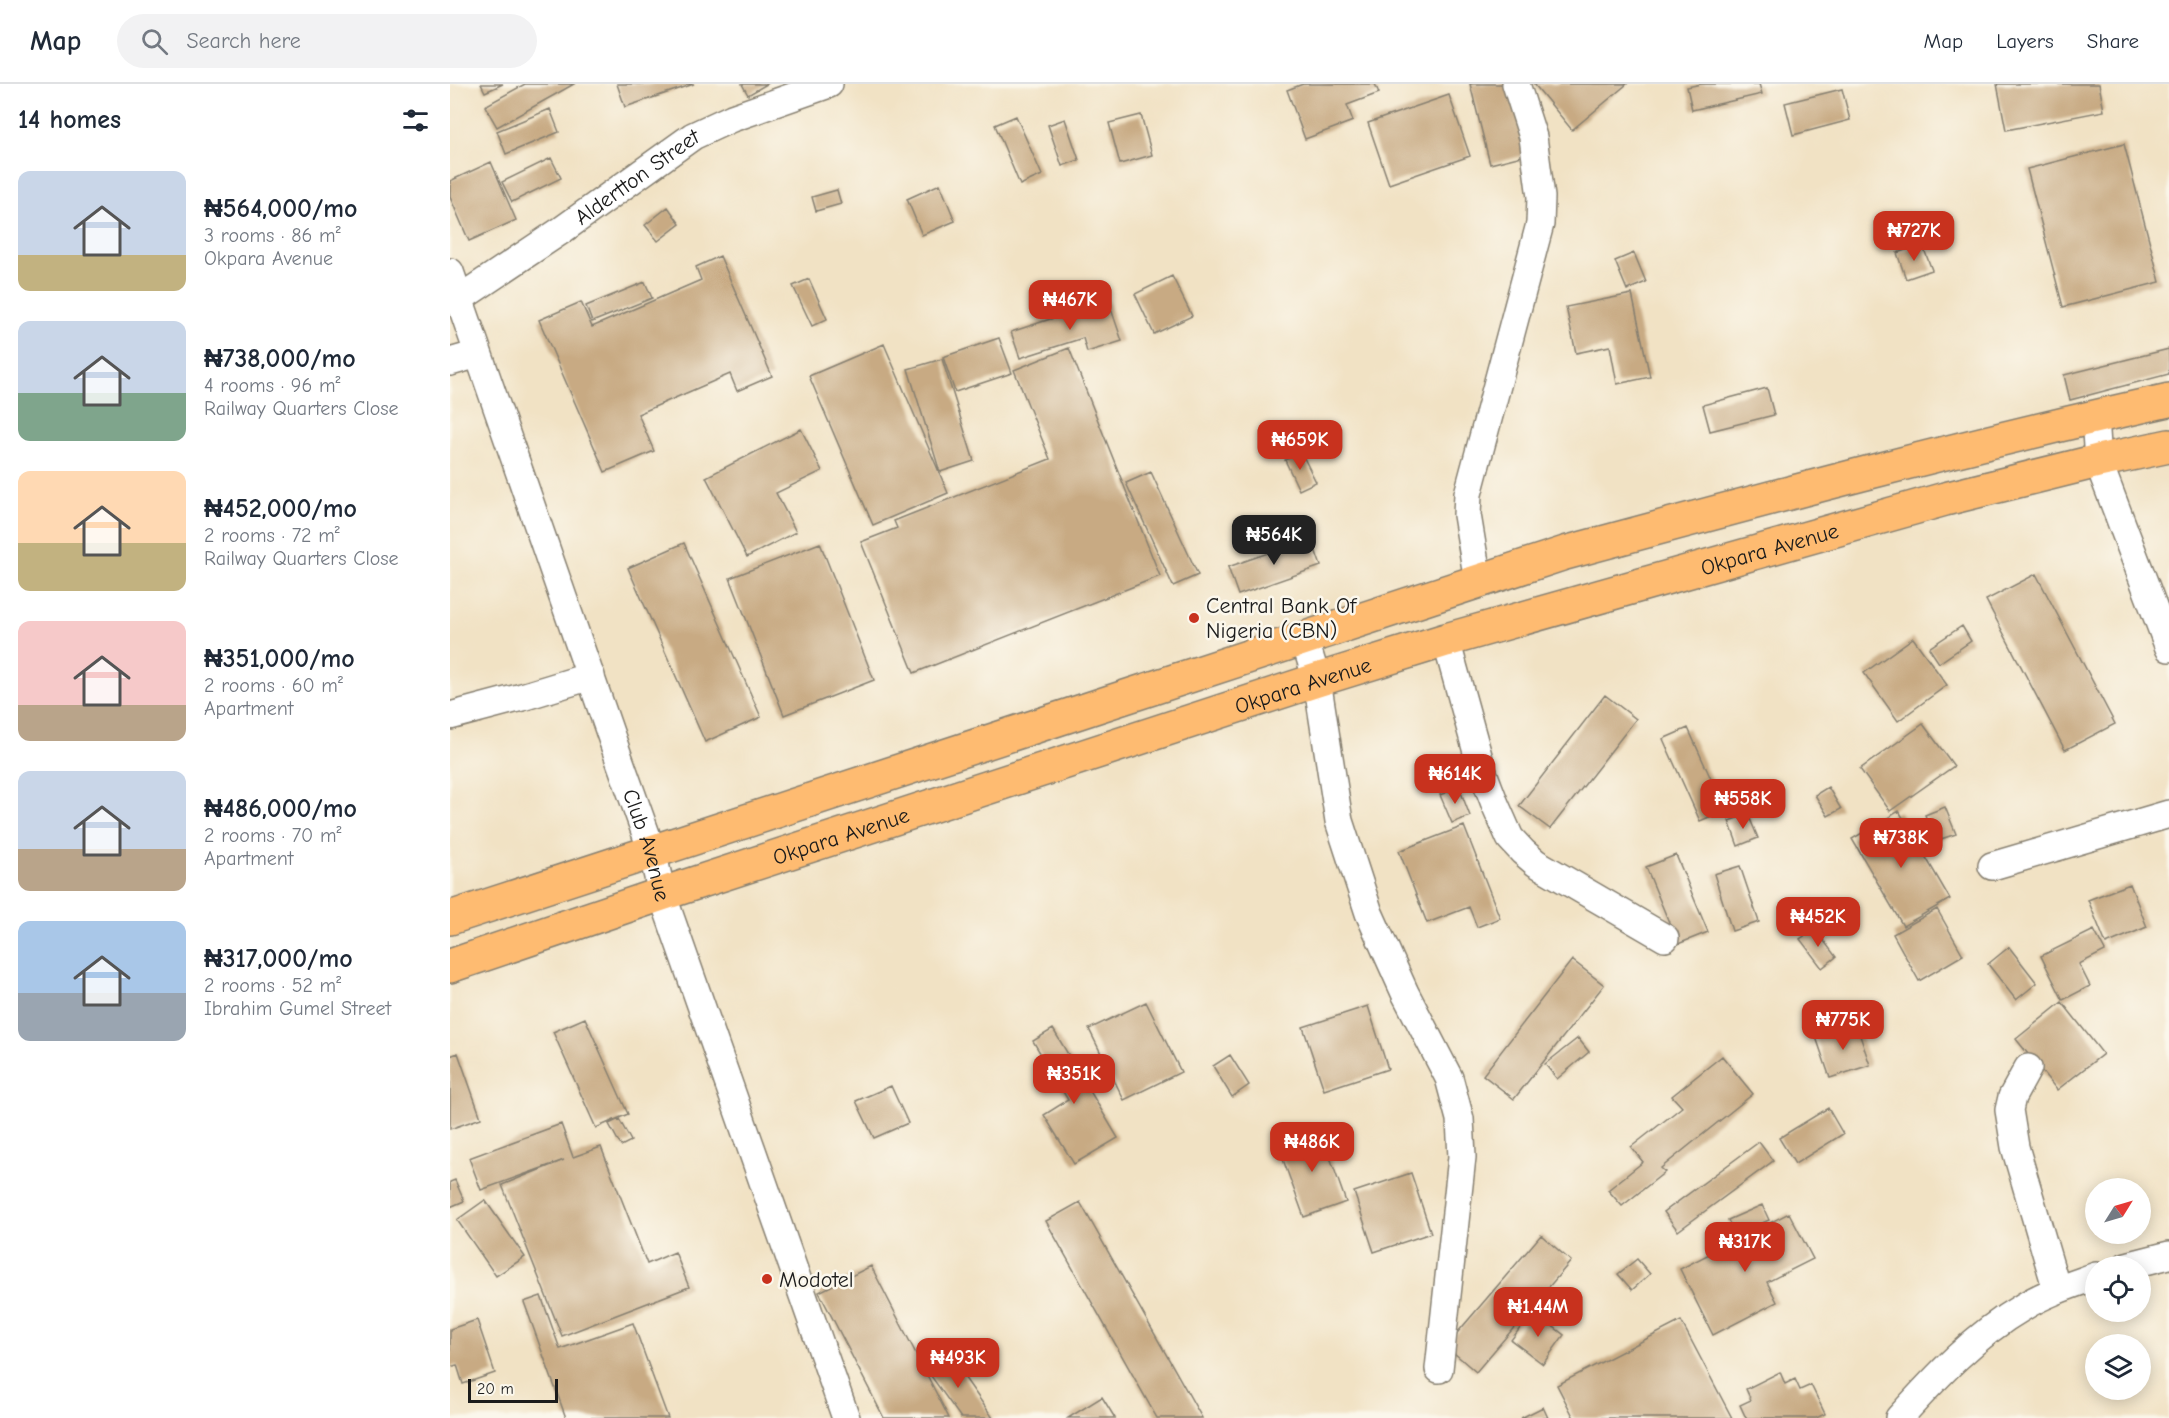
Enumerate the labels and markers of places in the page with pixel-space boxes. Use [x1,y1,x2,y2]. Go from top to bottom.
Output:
pin: ₦727K [1872,211,1956,262]
pin: ₦467K [1028,280,1112,331]
pin: ₦659K [1258,420,1342,471]
pin: ₦564K [1232,515,1316,566]
place label: Central Bank Of Nigeria (CBN) [1206,593,1358,644]
marker: Central Bank Of Nigeria (CBN) [1187,611,1201,625]
pin: ₦614K [1413,754,1497,805]
pin: ₦558K [1701,779,1785,830]
pin: ₦738K [1859,818,1943,869]
pin: ₦452K [1776,897,1860,948]
pin: ₦775K [1801,1000,1885,1051]
pin: ₦351K [1032,1054,1116,1105]
pin: ₦486K [1270,1122,1354,1173]
pin: ₦317K [1703,1222,1787,1273]
place label: Modotel [779,1267,854,1293]
marker: Modotel [760,1272,774,1286]
pin: ₦1.44M [1489,1287,1587,1338]
pin: ₦493K [916,1338,1000,1389]

